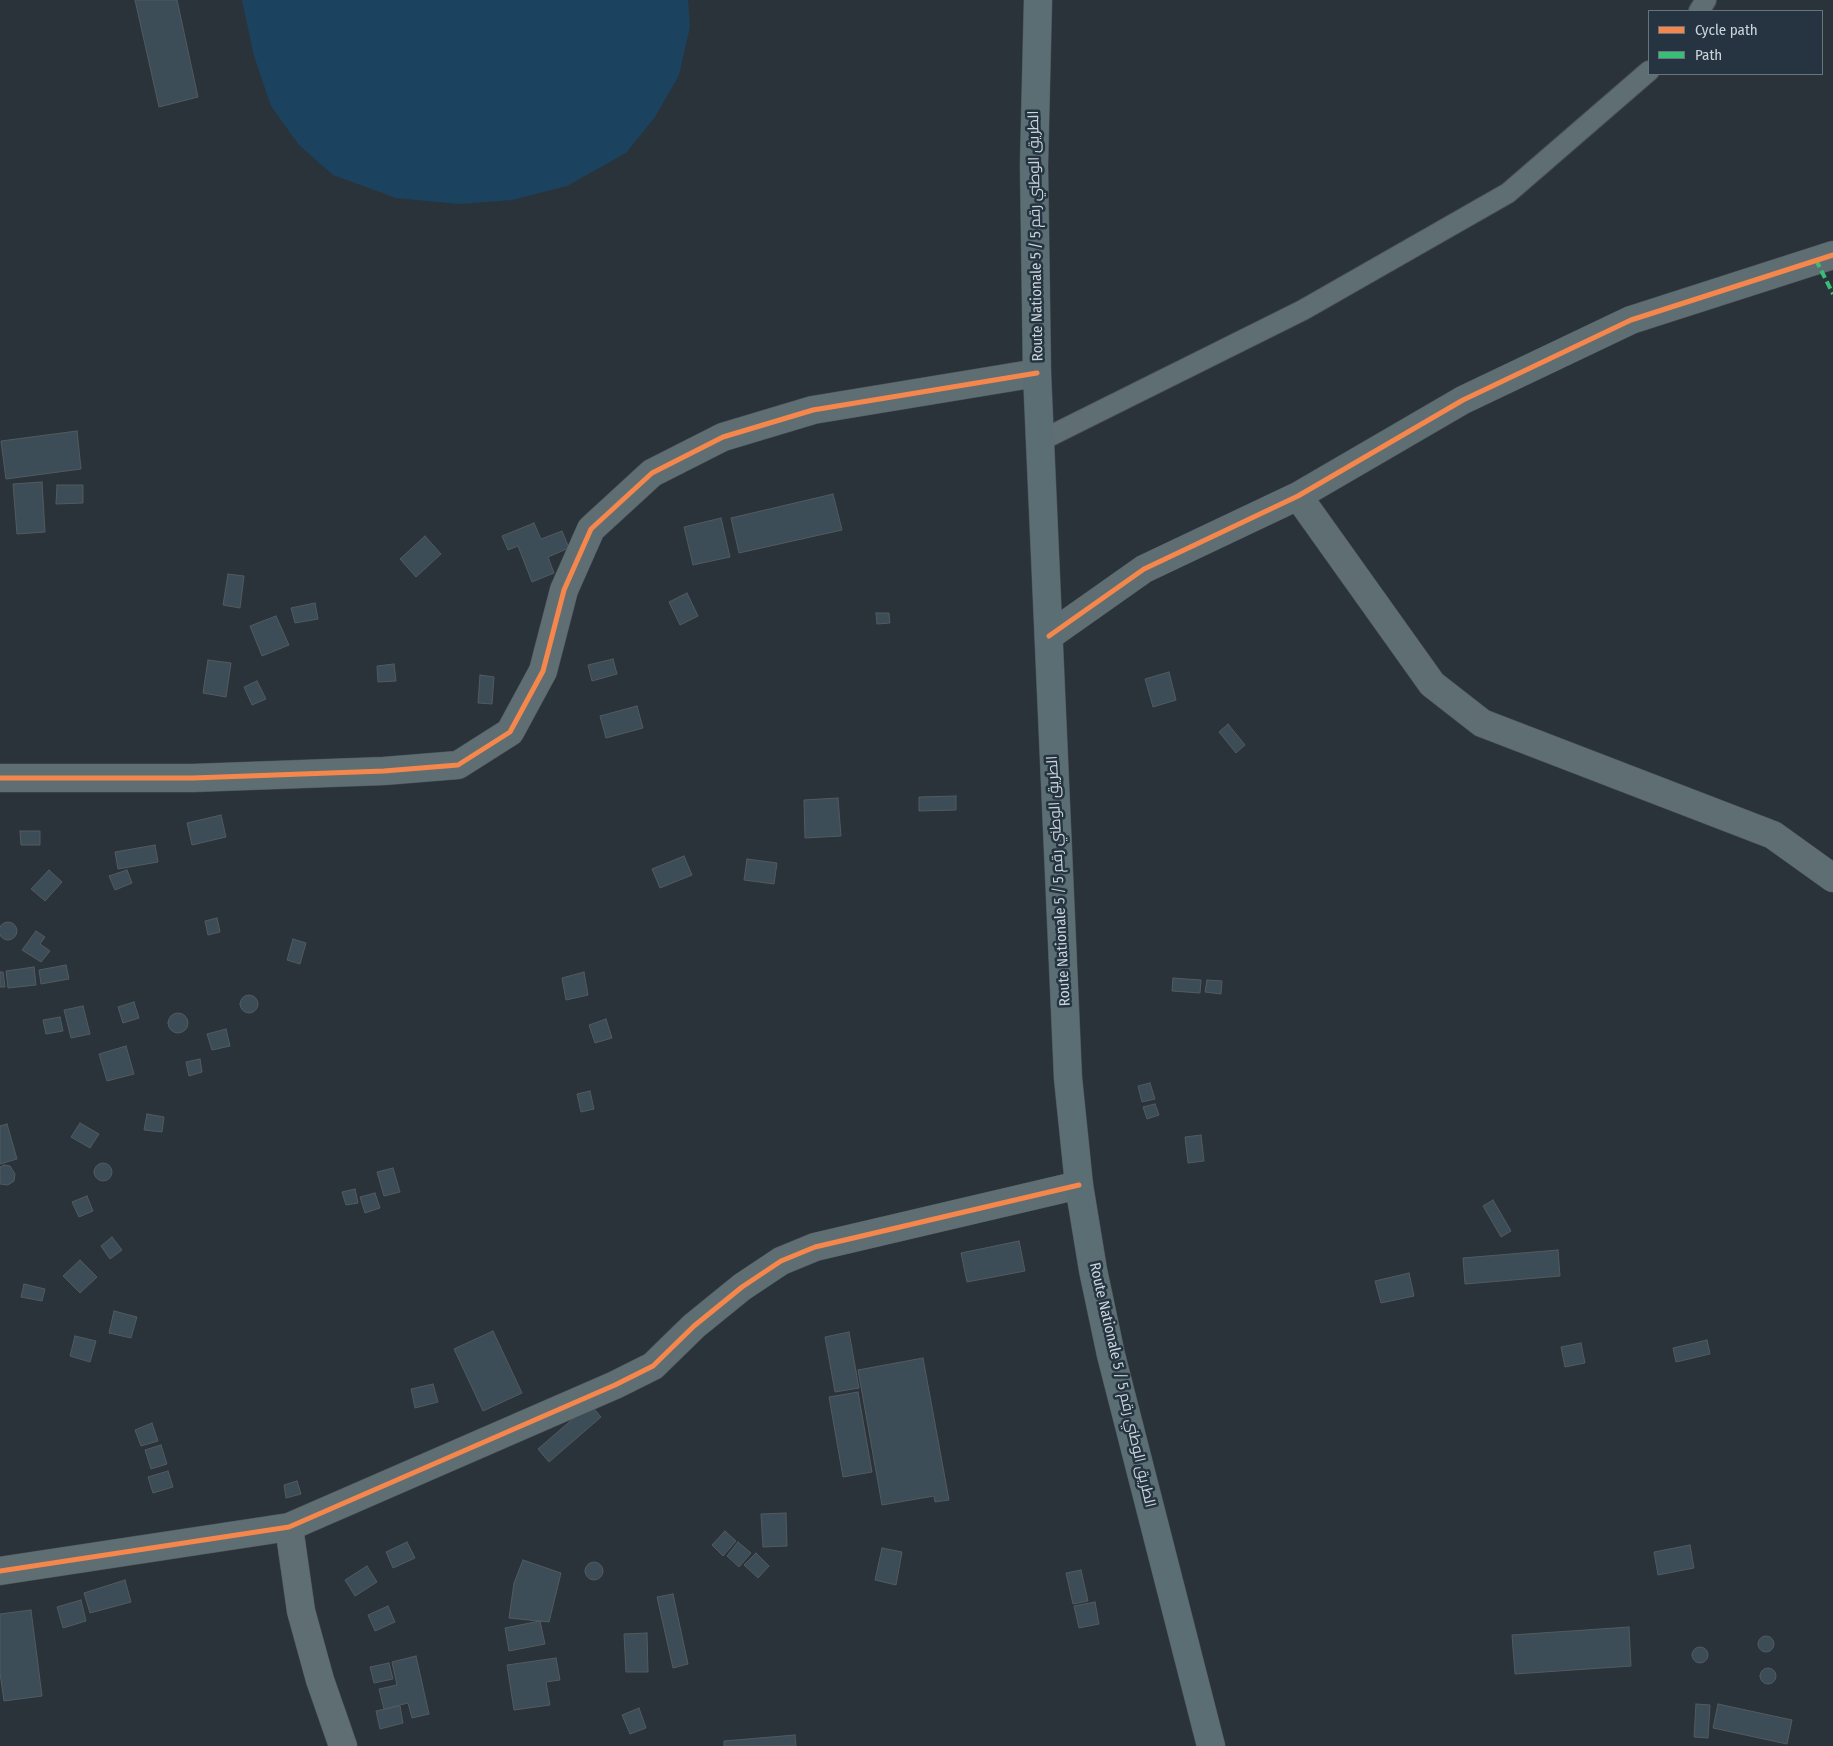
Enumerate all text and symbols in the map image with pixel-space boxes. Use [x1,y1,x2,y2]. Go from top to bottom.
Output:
legend [1648,10,1823,75]
text: Cycle path [1695,21,1758,39]
text: Path [1695,46,1722,64]
street label: Route Nationale 5 / الطريق الوطني رقم 5 [1025,110,1047,362]
street label: Route Nationale 5 / الطريق الوطني رقم 5 [1043,755,1075,1007]
street label: Route Nationale 5 / الطريق الوطني رقم 5 [1085,1261,1159,1509]

